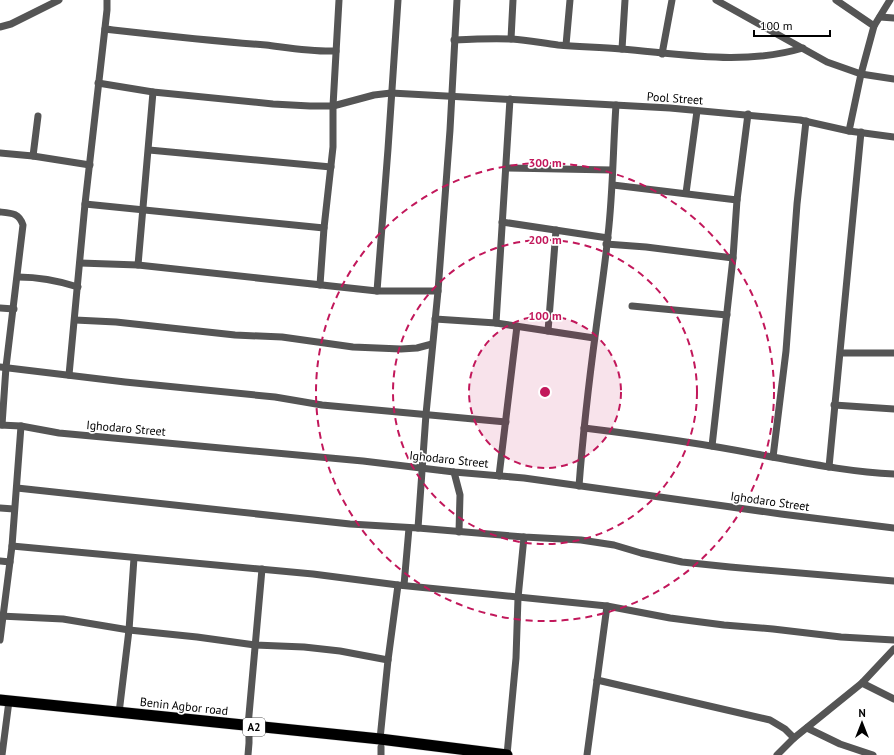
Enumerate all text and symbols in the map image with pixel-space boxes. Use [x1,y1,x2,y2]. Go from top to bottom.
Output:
scale bar [754,12,830,38]
text: 100 m [760,18,793,33]
street label: Pool Street [646,89,704,107]
text: 300 m [528,155,562,170]
text: 200 m [528,232,562,247]
text: 100 m [528,308,562,323]
centre of rings [538,385,552,399]
street label: Ighodaro Street [86,417,166,439]
street label: Ighodaro Street [409,447,489,471]
street label: Ighodaro Street [729,488,811,514]
street label: Benin Agbor road [139,694,229,718]
north arrow [842,703,882,743]
text: N [858,706,866,720]
road number: A2 [243,718,265,736]

